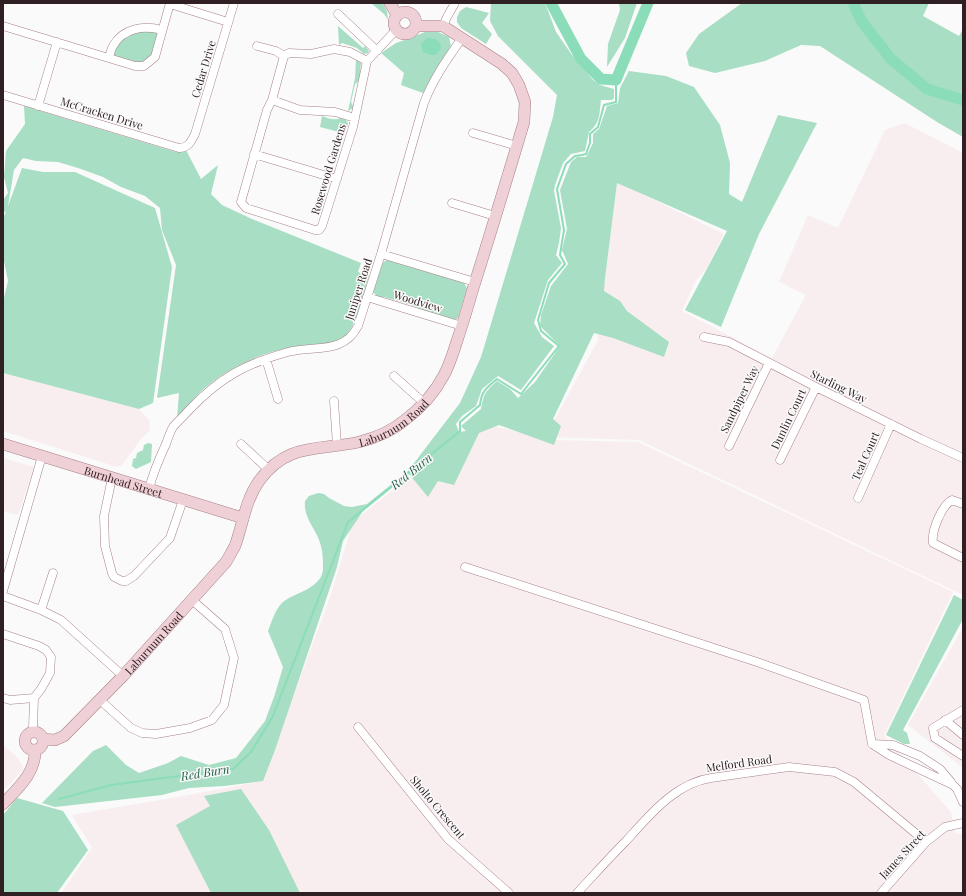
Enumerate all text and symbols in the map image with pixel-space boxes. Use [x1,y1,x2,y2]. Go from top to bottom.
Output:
street label: Cedar Drive [187,38,219,100]
street label: McCracken Drive [59,93,146,133]
street label: Rosewood Gardens [307,122,349,216]
street label: Juniper Road [341,256,375,323]
street label: Woodview [391,286,445,316]
street label: Sandpiper Way [716,362,762,435]
street label: Starling Way [808,366,870,406]
street label: Dunlin Court [767,386,809,452]
street label: Laburnum Road [357,395,432,449]
street label: Teal Court [848,429,882,483]
water label: Red Burn [386,449,435,493]
street label: Burnhead Street [82,462,164,500]
street label: Laburnum Road [121,607,186,677]
street label: Melford Road [705,751,774,775]
water label: Red Burn [179,760,231,784]
street label: Sholto Crescent [407,772,469,842]
street label: James Street [875,826,928,882]

